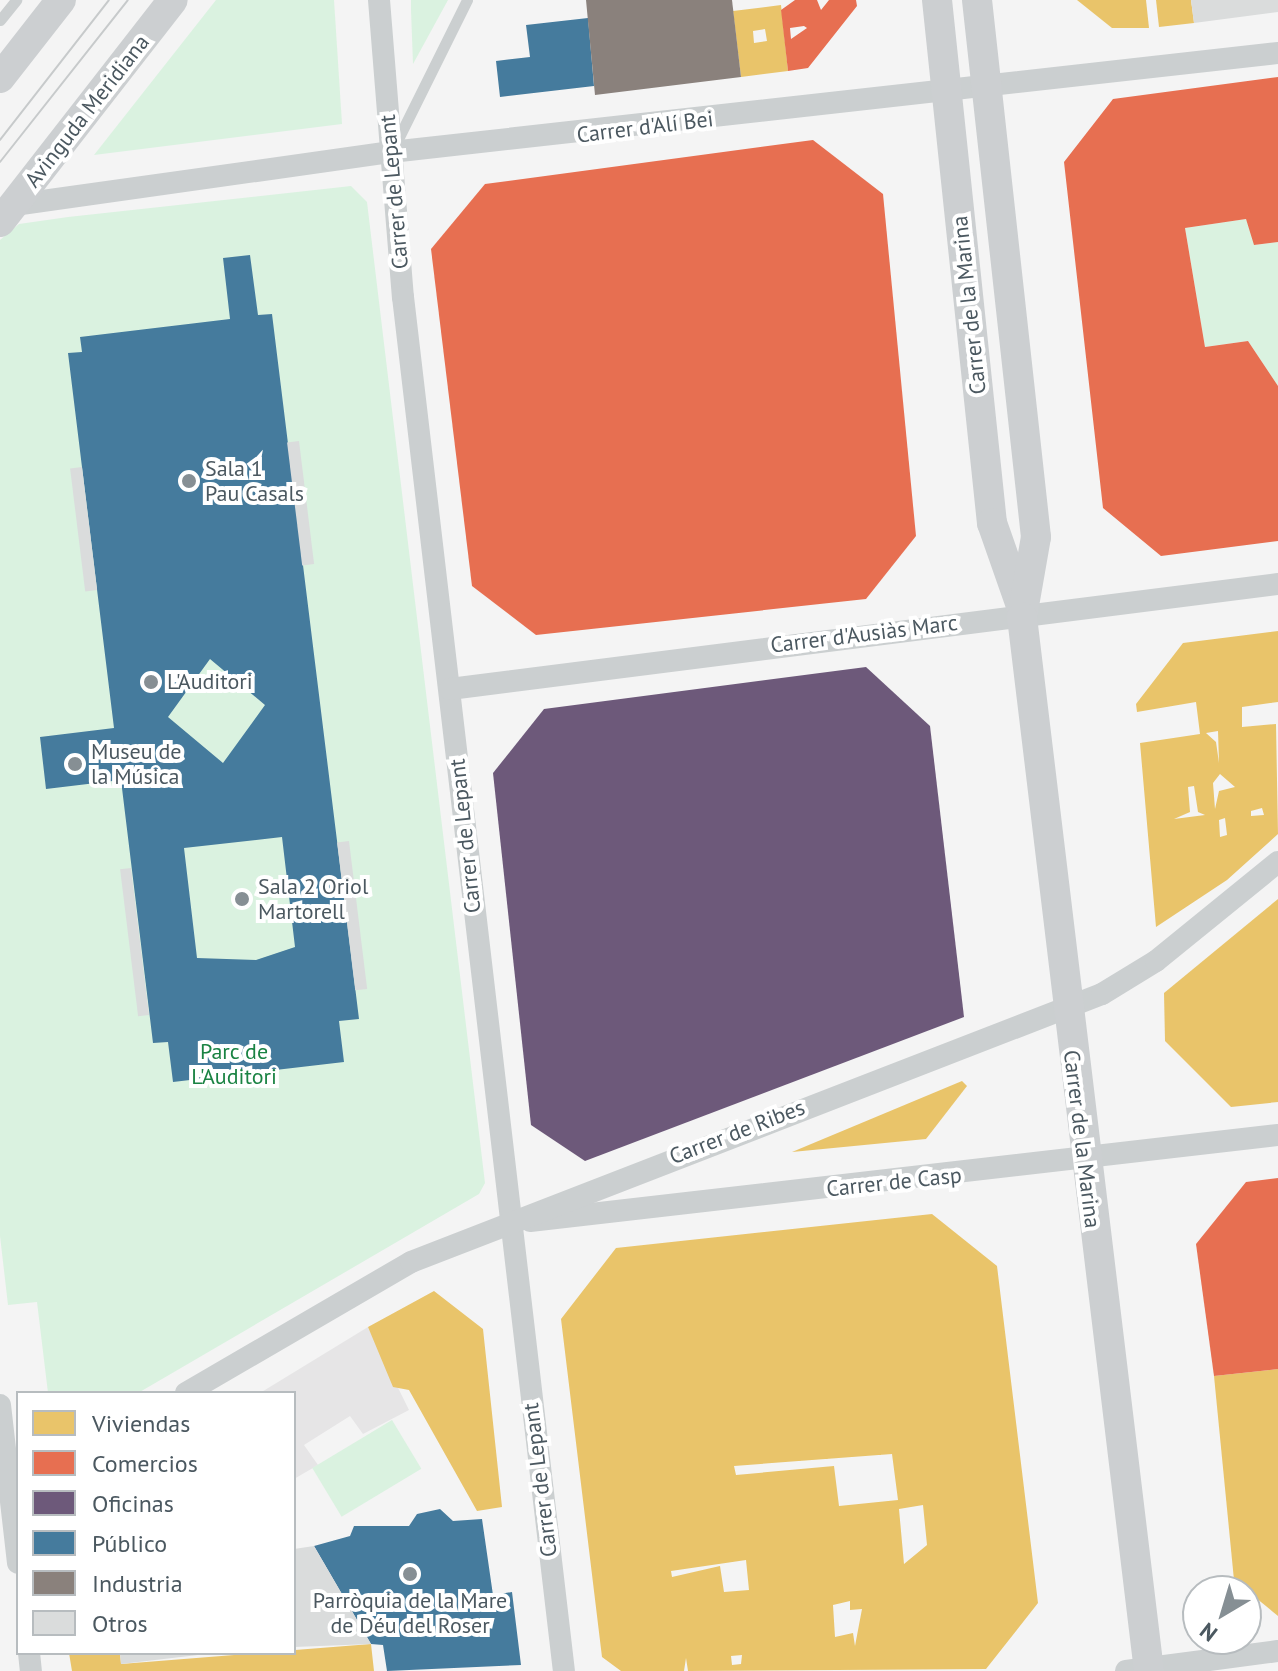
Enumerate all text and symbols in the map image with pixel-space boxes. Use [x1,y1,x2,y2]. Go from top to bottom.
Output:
street label: Avinguda Meridiana [19,29,155,193]
street label: Carrer d'Alí Bei [575,106,715,148]
street label: Carrer de Lepant [374,114,414,270]
street label: Carrer de la Marina [947,214,991,396]
place label: Sala 1 Pau Casals [205,455,304,506]
marker: Sala 1 Pau Casals [180,472,198,490]
street label: Carrer d'Ausiàs Marc [769,609,959,659]
place label: L'Auditori [167,669,253,695]
marker: L'Auditori [142,673,160,691]
place label: Museu de la Música [91,738,181,790]
marker: Museu de la Música [66,755,84,773]
street label: Carrer de Lepant [444,758,486,914]
place label: Sala 2 Oriol Martorell [258,873,368,924]
marker: Sala 2 Oriol Martorell [233,890,251,908]
park label: Parc de L'Auditori [191,1038,277,1090]
street label: Carrer de la Marina [1058,1048,1106,1230]
street label: Carrer de Ribes [666,1094,808,1170]
street label: Carrer de Casp [825,1162,963,1202]
legend [16,1391,296,1655]
street label: Carrer de Lepant [517,1401,563,1559]
text: Viviendas [92,1408,190,1439]
text: Comercios [92,1448,198,1479]
text: Oficinas [92,1488,174,1519]
text: Público [92,1528,167,1559]
marker: Parròquia de la Mare de Déu del Roser [401,1565,419,1583]
text: Industria [92,1568,183,1599]
north arrow [1182,1575,1262,1655]
place label: Parròquia de la Mare de Déu del Roser [313,1587,507,1638]
text: Otros [92,1608,148,1639]
text: N [1194,1617,1223,1648]

